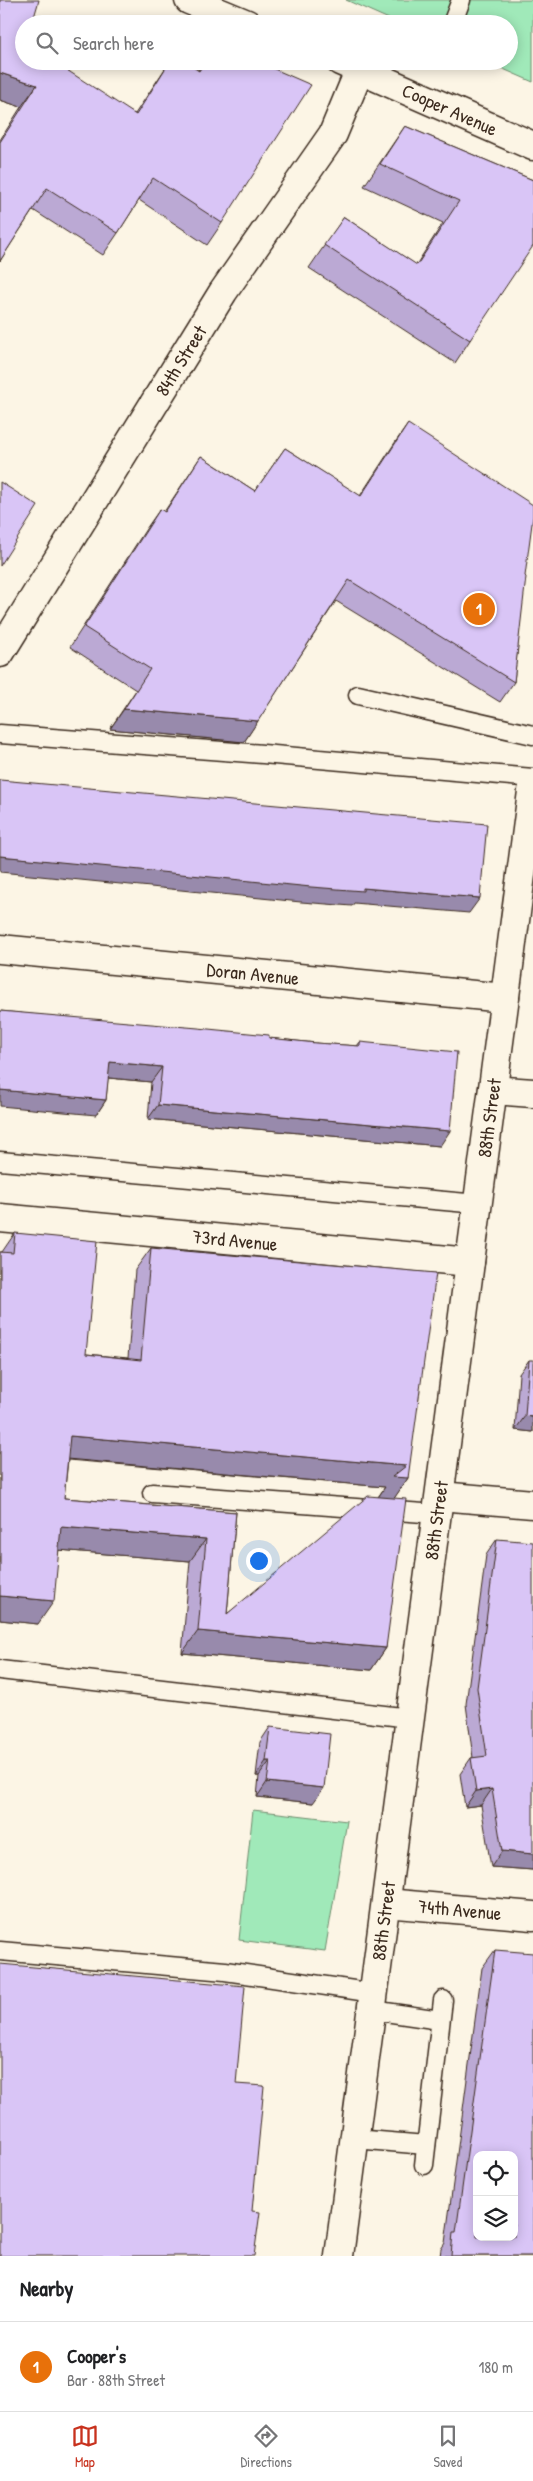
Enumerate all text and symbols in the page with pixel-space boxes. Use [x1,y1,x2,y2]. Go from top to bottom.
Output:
search box [15,15,518,70]
icon: search [33,29,61,57]
text: Search here [73,30,154,56]
street label: Cooper Avenue [398,77,502,142]
street label: 84th Street [149,320,213,401]
pin: 1 [463,590,495,628]
street label: Doran Avenue [205,956,301,991]
street label: 88th Street [471,1076,507,1159]
street label: 73rd Avenue [191,1223,279,1257]
street label: 88th Street [418,1479,454,1562]
your location [246,1548,272,1574]
street label: 88th Street [365,1879,401,1962]
street label: 74th Avenue [417,1893,503,1926]
map controls [473,2151,518,2241]
button: locate [473,2151,518,2196]
button: layers [473,2196,518,2241]
text: Nearby [20,2274,73,2303]
text: Cooper's [67,2343,126,2369]
text: 1 [33,2356,39,2378]
text: 180 m [479,2356,513,2378]
text: Bar · 88th Street [67,2369,165,2391]
tab: Map [71,2422,99,2471]
tab: Directions [240,2422,292,2471]
tab: Saved [434,2422,462,2471]

